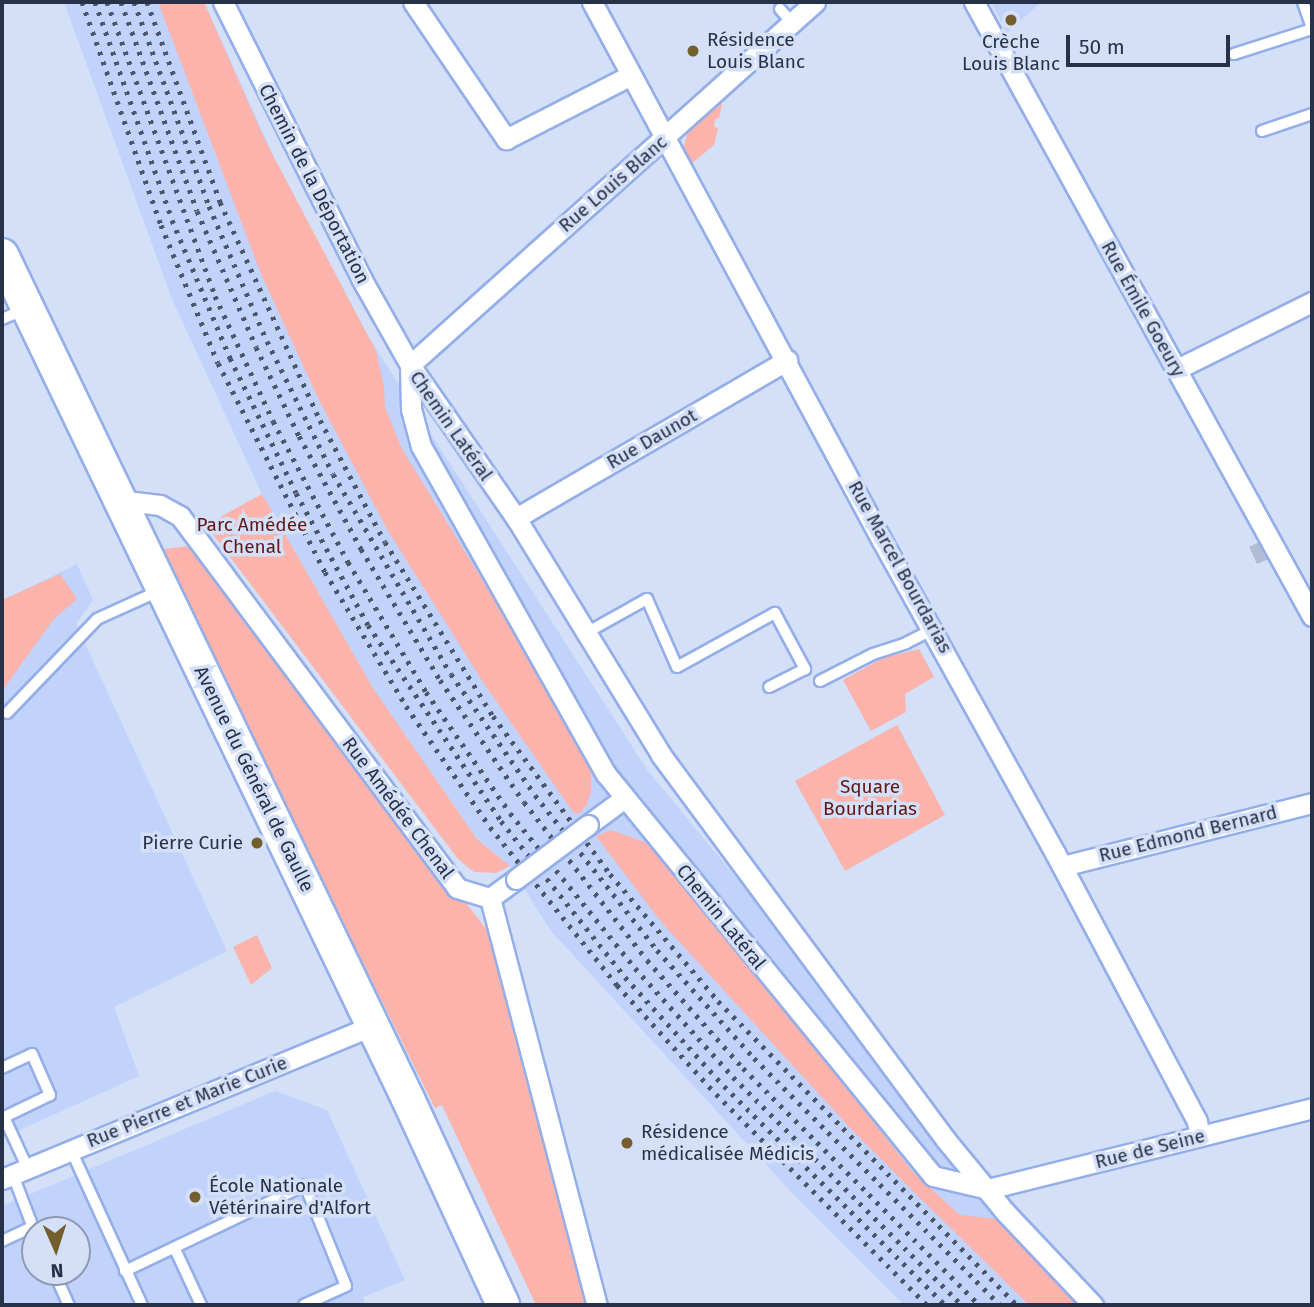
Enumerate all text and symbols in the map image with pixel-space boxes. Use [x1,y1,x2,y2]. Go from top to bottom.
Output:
marker: Crèche Louis Blanc [1003,12,1019,28]
scale bar [1069,21,1234,65]
place label: Résidence Louis Blanc [707,29,805,73]
place label: Crèche Louis Blanc [962,31,1060,75]
text: 50 m [1079,34,1125,60]
marker: Résidence Louis Blanc [685,43,701,59]
street label: Chemin de la Déportation [254,80,374,288]
street label: Rue Louis Blanc [554,131,672,237]
street label: Rue Émile Goeury [1096,237,1190,381]
street label: Chemin Latéral [405,367,497,485]
street label: Rue Daunot [603,404,701,474]
street label: Rue Marcel Bourdarias [843,477,957,657]
park label: Parc Amédée Chenal [197,514,307,558]
street label: Avenue du Général de Gaulle [189,662,319,896]
street label: Rue Amédée Chenal [337,733,459,883]
park label: Square Bourdarias [823,776,917,820]
street label: Rue Edmond Bernard [1097,801,1279,867]
place label: Pierre Curie [142,832,243,854]
marker: Pierre Curie [249,835,265,851]
street label: Chemin Latéral [672,860,770,974]
street label: Rue Pierre et Marie Curie [83,1051,291,1153]
place label: Résidence médicalisée Médicis [641,1121,814,1165]
street label: Rue de Seine [1093,1124,1207,1174]
marker: Résidence médicalisée Médicis [619,1135,635,1151]
place label: École Nationale Vétérinaire d'Alfort [209,1175,371,1219]
marker: École Nationale Vétérinaire d'Alfort [187,1189,203,1205]
north arrow [21,1216,91,1286]
text: N [50,1259,64,1282]

